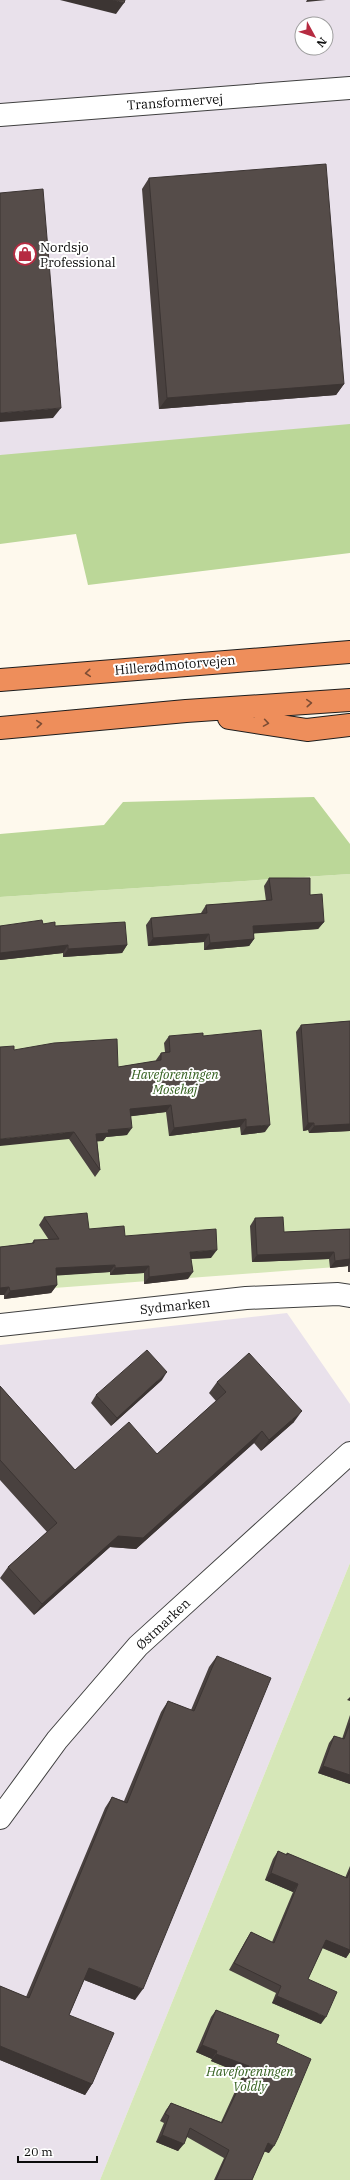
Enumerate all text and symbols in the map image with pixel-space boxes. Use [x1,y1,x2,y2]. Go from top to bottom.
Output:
north arrow [294,16,334,56]
text: N [313,35,330,50]
street label: Transformervej [126,90,224,114]
place label: Nordsjo Professional [40,239,116,271]
shop icon: Nordsjo Professional [12,241,38,267]
street label: Hillerødmotorvejen [114,651,236,679]
one-way arrow [85,668,91,677]
one-way arrow [306,699,312,708]
one-way arrow [263,718,269,727]
one-way arrow [36,720,42,729]
park label: Haveforeningen Mosehøj [130,1066,219,1098]
street label: Sydmarken [139,1294,211,1318]
street label: Østmarken [132,1595,194,1653]
park label: Haveforeningen Voldly [205,2063,294,2095]
scale bar [18,2138,97,2164]
text: 20 m [24,2144,53,2159]

